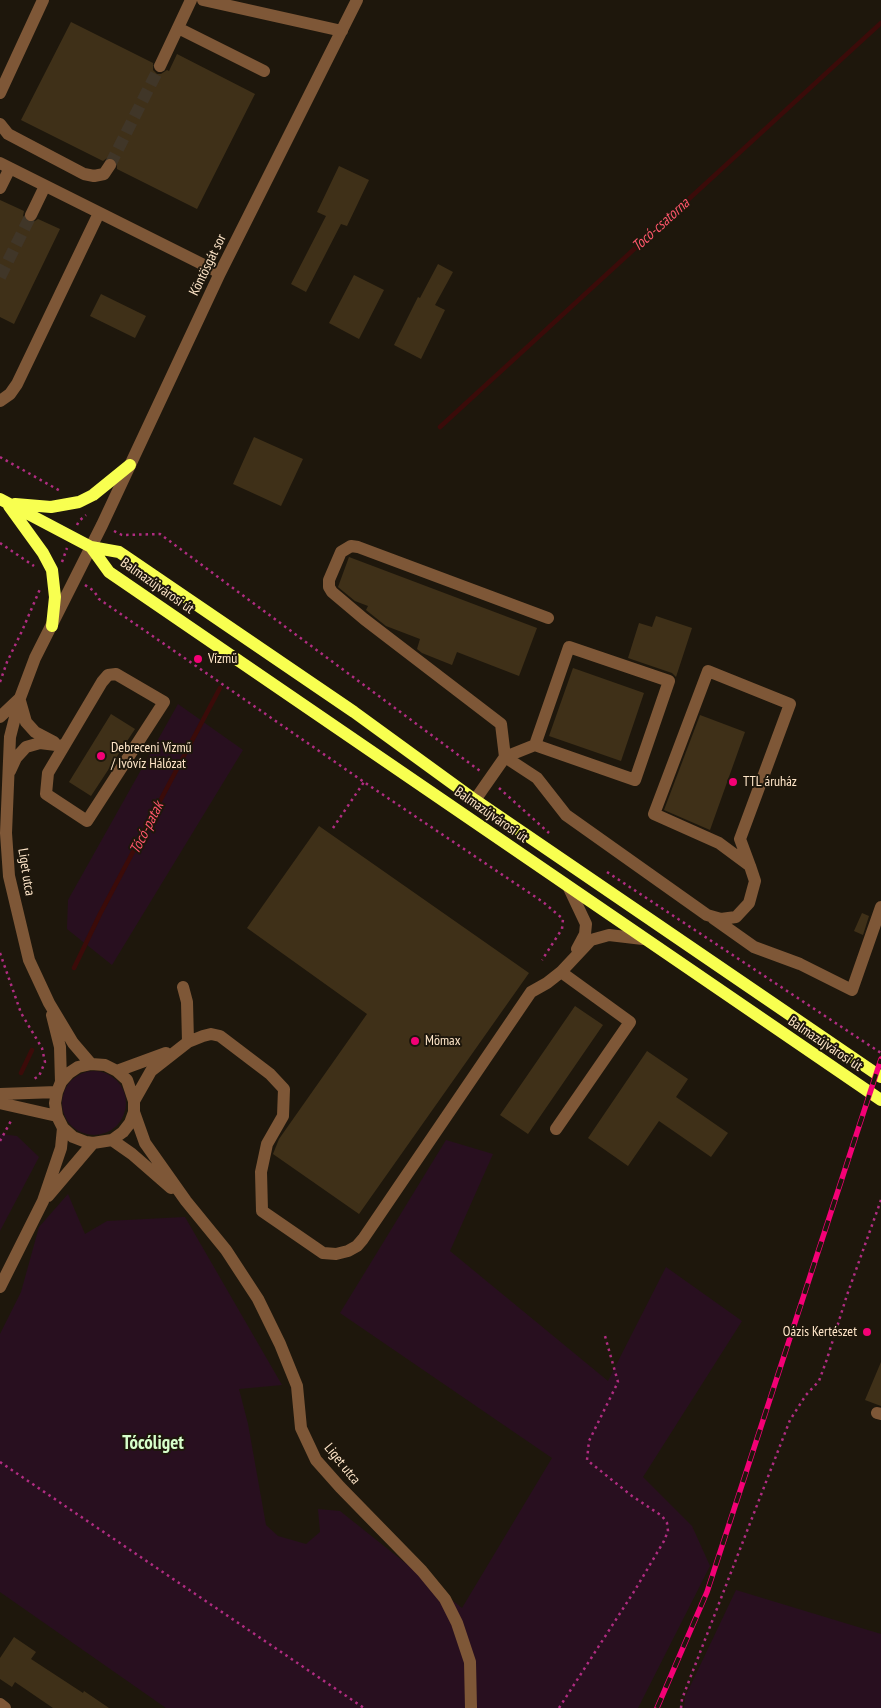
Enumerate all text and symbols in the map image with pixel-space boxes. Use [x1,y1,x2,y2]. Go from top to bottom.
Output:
water label: Tocó-csatorna [629,195,693,255]
street label: Köntösgát sor [186,232,230,298]
street label: Balmazújvárosi út [117,554,197,618]
place label: Vízmű [208,651,237,667]
marker: Vízmű [192,653,204,665]
place label: Debreceni Vízmű / Ivóvíz Hálózat [111,740,192,772]
marker: Debreceni Vízmű / Ivóvíz Hálózat [95,750,107,762]
place label: TTL áruház [743,774,797,790]
marker: TTL áruház [727,776,739,788]
street label: Balmazújvárosi út [451,783,531,847]
water label: Tócó-patak [126,799,168,857]
street label: Liget utca [14,847,38,897]
street label: Balmazújvárosi út [785,1013,865,1075]
place label: Mömax [425,1033,460,1049]
marker: Mömax [409,1035,421,1047]
place label: Oázis Kertészet [783,1324,857,1340]
marker: Oázis Kertészet [861,1326,873,1338]
district label: Tócóliget [122,1433,184,1455]
street label: Liget utca [320,1440,364,1488]

